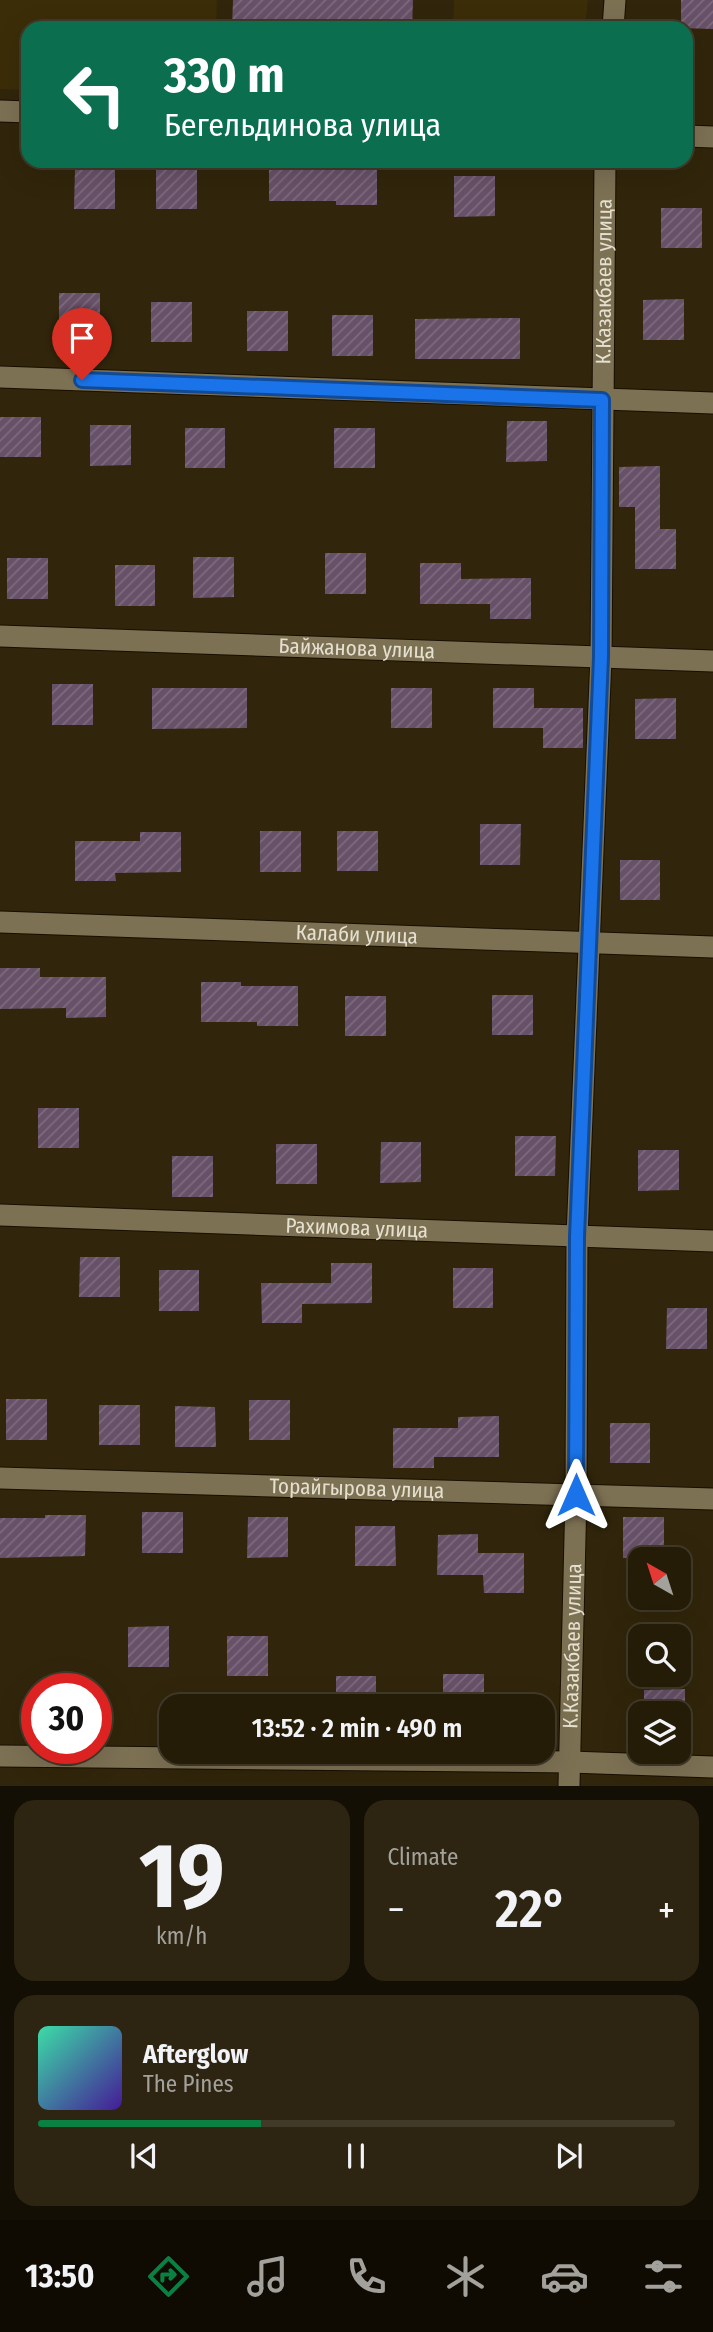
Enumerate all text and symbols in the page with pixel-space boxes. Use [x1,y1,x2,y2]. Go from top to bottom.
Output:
text: 330 m [164,46,285,105]
icon: left [49,49,140,140]
text: Бегельдинова улица [164,106,441,144]
street label: К.Казакбаев улица [590,199,618,365]
pin [52,308,112,380]
icon: arrive [63,319,101,357]
street label: Байжанова улица [278,633,435,664]
street label: Калаби улица [295,919,418,950]
street label: Рахимова улица [285,1212,429,1244]
position arrow [539,1458,613,1532]
street label: Торайгырова улица [269,1473,445,1504]
north arrow [628,1547,691,1610]
map controls [628,1547,691,1764]
street label: К.Казакбаев улица [557,1563,587,1729]
button: search [628,1624,691,1687]
speed limit sign: 30 [21,1673,112,1764]
button: layers [628,1701,691,1764]
text: 13:52 · 2 min · 490 m [252,1713,462,1744]
text: 19 [139,1822,225,1931]
text: Climate [388,1843,458,1871]
text: 22° [495,1878,567,1941]
text: − [388,1887,405,1933]
text: + [658,1887,675,1933]
text: km/h [156,1922,207,1950]
text: Afterglow [143,2039,248,2070]
text: The Pines [143,2070,234,2098]
icon: previous [125,2137,163,2175]
icon: pause [337,2137,375,2175]
icon: next [550,2137,588,2175]
icon: directions [144,2252,193,2301]
icon: music [243,2252,292,2301]
icon: phone [342,2252,391,2301]
icon: climate [441,2252,490,2301]
icon: car [540,2252,589,2301]
icon: filters [639,2252,688,2301]
text: 13:50 [25,2257,94,2295]

